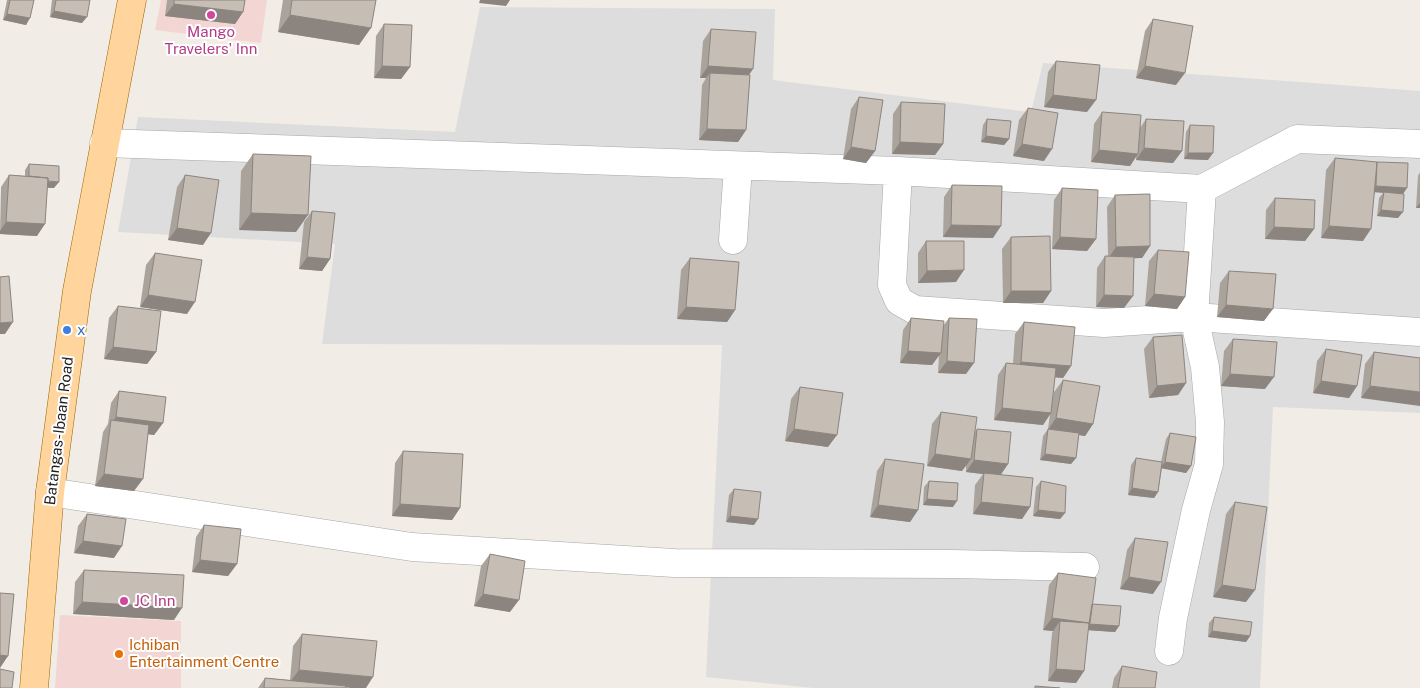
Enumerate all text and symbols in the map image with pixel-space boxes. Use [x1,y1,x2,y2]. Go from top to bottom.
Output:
marker: Mango Travelers' Inn [205,9,217,21]
place label: Mango Travelers' Inn [165,23,257,57]
place label: x [77,321,85,338]
marker: x [61,324,73,336]
street label: Batangas-Ibaan Road [41,356,76,506]
place label: JC Inn [134,592,175,609]
marker: JC Inn [118,595,130,607]
place label: Ichiban Entertainment Centre [129,636,279,670]
marker: Ichiban Entertainment Centre [113,648,125,660]

